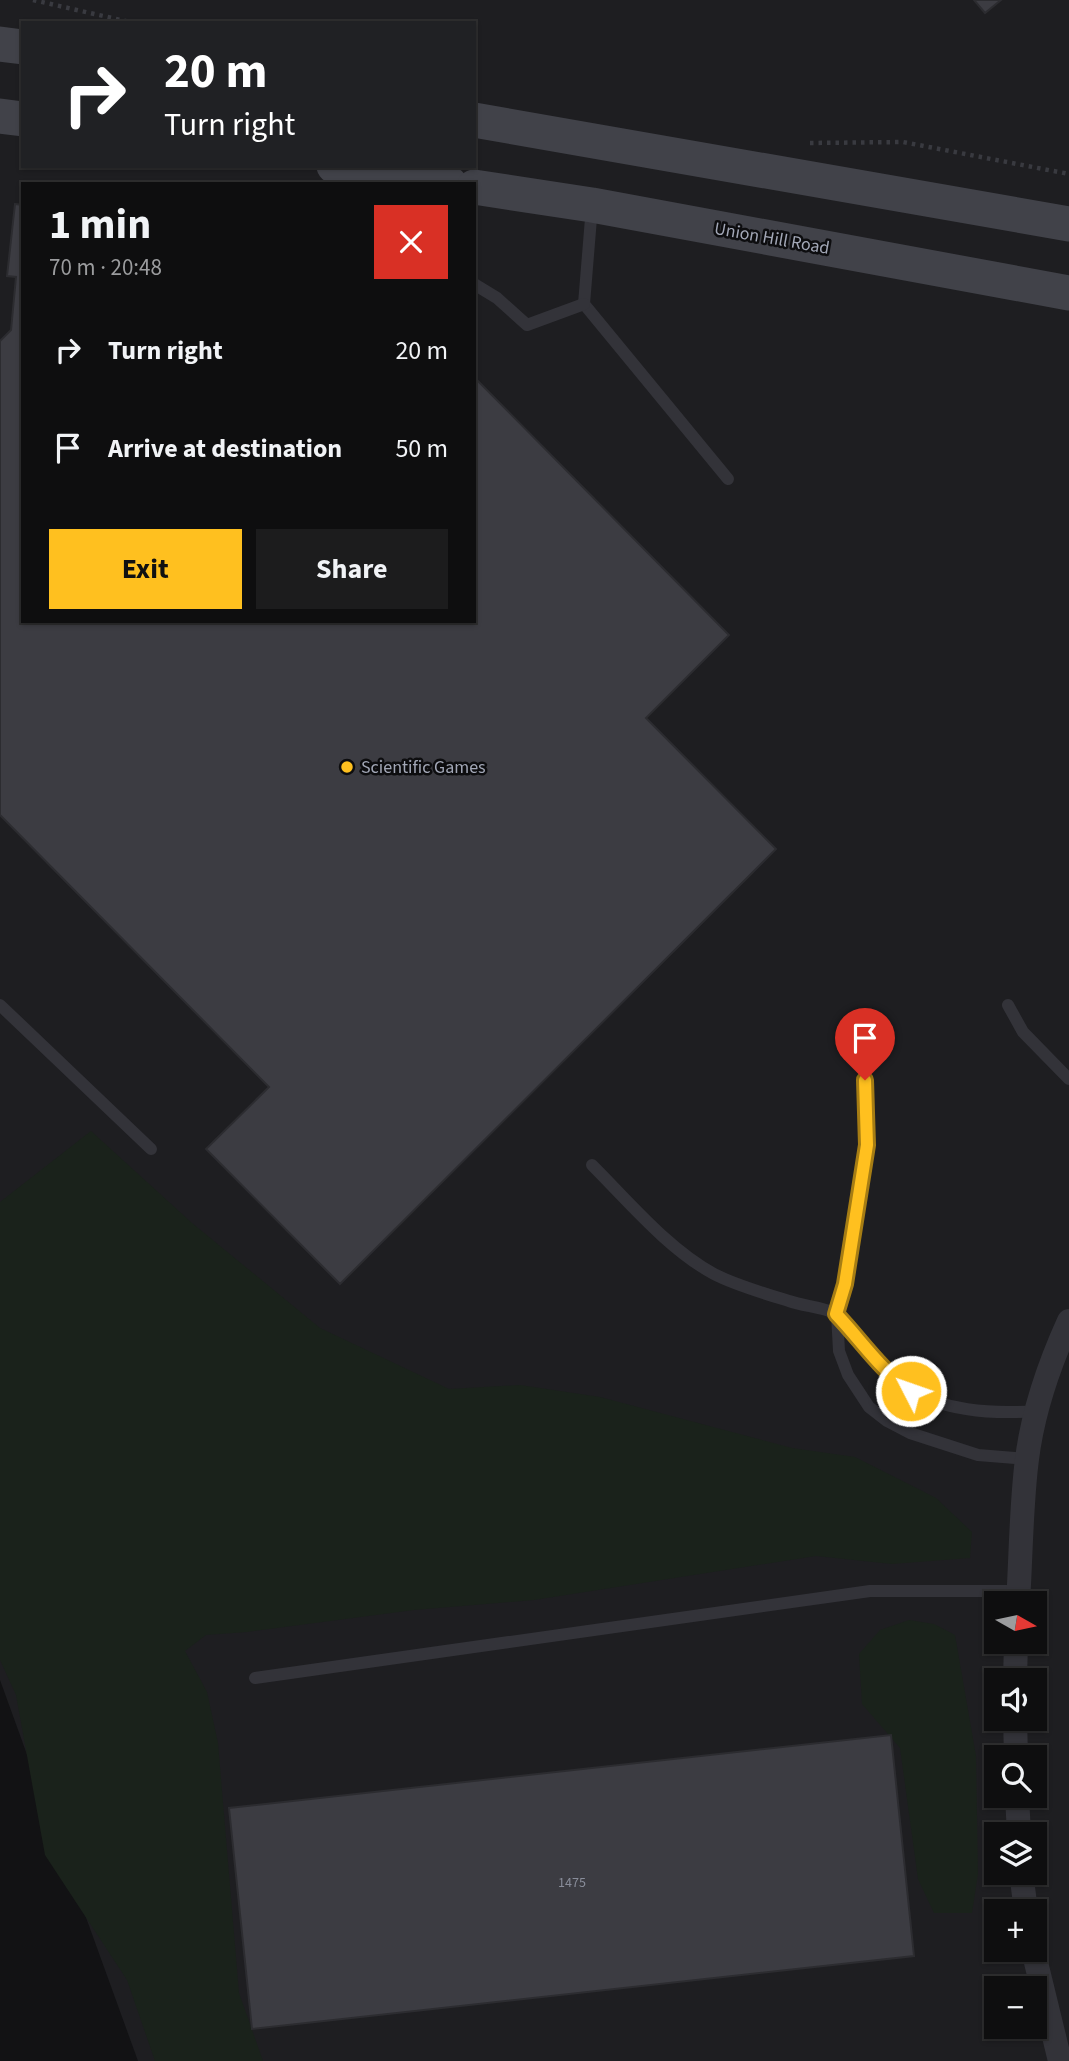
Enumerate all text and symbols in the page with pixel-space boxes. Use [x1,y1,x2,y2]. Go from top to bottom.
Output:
text: 20 m [164,37,268,107]
icon: right [49,49,140,140]
text: Turn right [164,102,295,148]
text: 1 min [49,195,151,255]
button: close [374,205,448,279]
street label: Union Hill Road [712,216,832,261]
text: 70 m · 20:48 [49,251,162,284]
icon: right [49,331,87,369]
text: Turn right [108,332,223,369]
text: 20 m [395,332,448,369]
icon: arrive [49,429,87,467]
text: Arrive at destination [108,430,342,467]
text: 50 m [395,430,448,467]
button: Exit [49,529,242,609]
button: Share [256,529,448,609]
place label: Scientific Games [361,755,486,780]
marker: Scientific Games [339,759,355,775]
pin [835,1008,895,1080]
icon: arrive [846,1019,884,1057]
position arrow [874,1354,948,1428]
north arrow [984,1591,1046,1654]
map controls [984,1591,1047,2039]
button: sound [984,1668,1047,1731]
button: search [984,1745,1047,1808]
button: layers [984,1822,1047,1885]
house number: 1475 [558,1873,586,1893]
button: + [984,1899,1047,1962]
button: − [984,1976,1047,2039]

